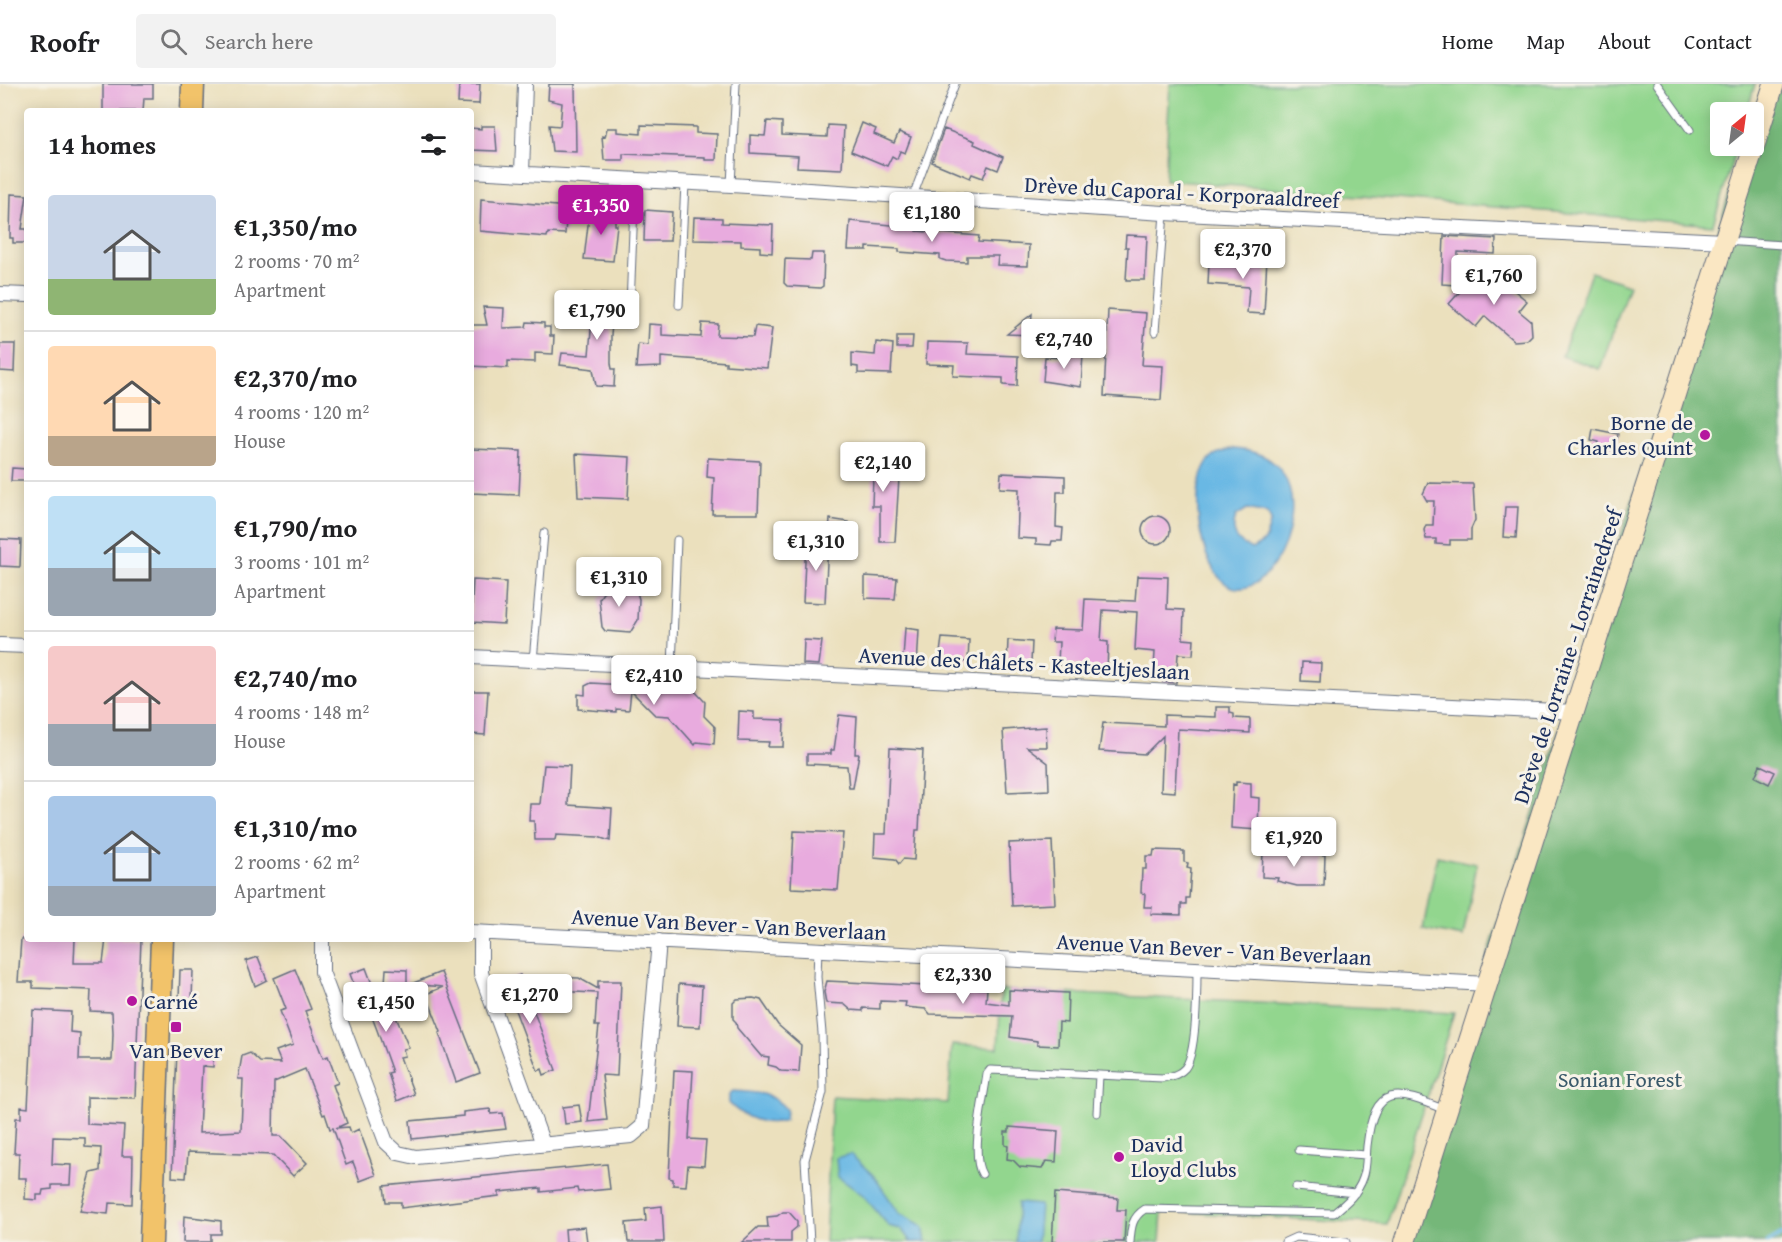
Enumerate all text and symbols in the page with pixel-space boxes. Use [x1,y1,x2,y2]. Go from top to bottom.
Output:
search box [136,14,556,68]
text: Roofr [30,21,100,62]
icon: search [157,25,190,58]
text: Search here [205,25,313,57]
text: Home [1442,26,1493,57]
text: Map [1526,26,1565,57]
text: About [1598,26,1651,57]
text: Contact [1684,26,1752,57]
north arrow [1710,102,1764,156]
map controls [1710,102,1764,156]
text: 14 homes [48,125,156,164]
icon: filters [417,128,450,161]
street label: Drève du Caporal - Korporaaldreef [1024,168,1343,216]
pin: €1,350 [552,185,650,236]
text: €1,350 [572,190,630,219]
pin: €1,180 [883,192,981,243]
text: €1,180 [903,197,961,226]
text: €1,350/mo [234,207,357,246]
icon: home [96,219,168,291]
pin: €2,370 [1194,229,1292,280]
text: €2,370 [1214,234,1272,263]
text: 2 rooms · 70 m² [234,246,360,275]
pin: €1,760 [1445,255,1543,306]
text: €1,760 [1465,260,1523,289]
text: Apartment [234,275,326,304]
pin: €1,790 [548,290,646,341]
text: €1,790 [568,295,626,324]
pin: €2,740 [1015,319,1113,370]
text: €2,740 [1035,324,1093,353]
text: €2,370/mo [234,358,357,397]
icon: home [96,370,168,442]
text: 4 rooms · 120 m² [234,397,369,426]
place label: Borne de Charles Quint [1568,406,1693,463]
text: House [234,426,286,455]
marker: Borne de Charles Quint [1698,428,1712,442]
pin: €2,140 [834,442,932,493]
text: €2,140 [854,447,912,476]
street label: Drève de Lorraine - Lorrainedreef [1504,501,1631,808]
text: €1,790/mo [234,508,357,547]
icon: home [96,520,168,592]
pin: €1,310 [767,521,865,572]
text: €1,310 [787,526,845,555]
text: 3 rooms · 101 m² [234,547,369,576]
pin: €1,310 [570,557,668,608]
text: €1,310 [590,562,648,591]
text: Apartment [234,576,326,605]
street label: Avenue des Châlets - Kasteeltjeslaan [857,638,1191,688]
pin: €2,410 [605,655,703,706]
text: €2,740/mo [234,658,357,697]
text: €2,410 [625,660,683,689]
icon: home [96,670,168,742]
text: 4 rooms · 148 m² [234,697,369,726]
text: House [234,726,286,755]
text: €1,310/mo [234,808,357,847]
pin: €1,920 [1245,817,1343,868]
icon: home [96,820,168,892]
text: €1,920 [1265,822,1323,851]
text: 2 rooms · 62 m² [234,847,360,876]
text: Apartment [234,876,326,905]
street label: Avenue Van Bever - Van Beverlaan [571,900,888,948]
street label: Avenue Van Bever - Van Beverlaan [1056,925,1373,973]
pin: €2,330 [914,954,1012,1005]
text: €2,330 [934,959,992,988]
pin: €1,270 [481,974,579,1025]
text: €1,270 [501,979,559,1008]
pin: €1,450 [337,982,435,1033]
place label: Carné [144,985,198,1017]
text: €1,450 [357,987,415,1016]
marker: Carné [125,994,139,1008]
marker: Van Bever [169,1020,183,1034]
place label: Van Bever [129,1034,223,1066]
park label: Sonian Forest [1558,1063,1683,1095]
place label: David Lloyd Clubs [1131,1128,1237,1185]
marker: David Lloyd Clubs [1112,1150,1126,1164]

